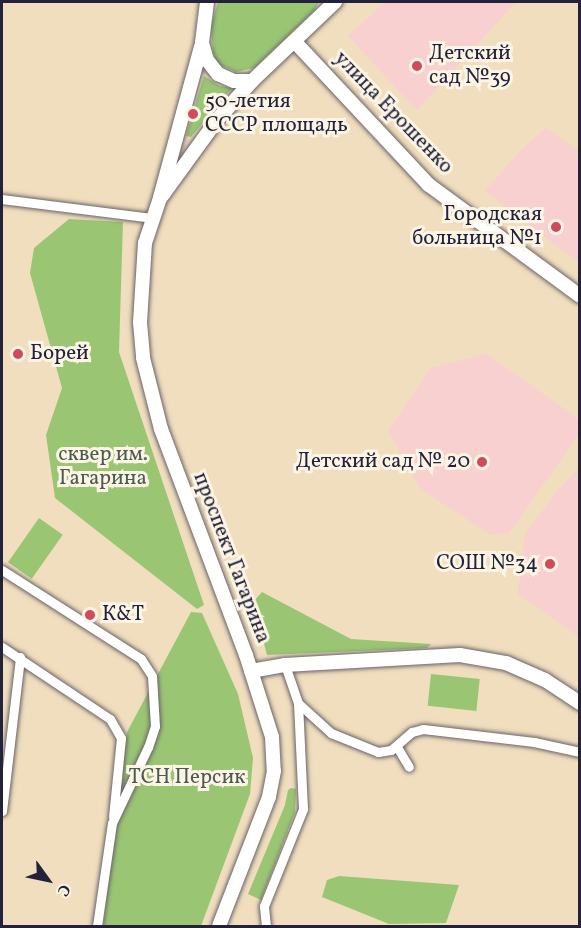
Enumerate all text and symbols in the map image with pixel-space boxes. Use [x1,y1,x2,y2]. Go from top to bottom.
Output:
place label: Детский сад №39 [429,41,511,91]
street label: улица Ерошенко [328,46,458,180]
marker: Детский сад №39 [410,59,424,73]
place label: 50-летия СССР площадь [205,89,348,139]
marker: 50-летия СССР площадь [186,107,200,121]
place label: Городская больница №1 [412,202,542,252]
marker: Городская больница №1 [547,218,565,236]
place label: Борей [30,341,89,367]
marker: Борей [11,347,25,361]
park label: сквер им. Гагарина [58,442,148,492]
place label: Детский сад № 20 [296,449,470,475]
marker: Детский сад № 20 [475,455,489,469]
street label: проспект Гагарина [187,469,275,647]
place label: СОШ №34 [436,551,538,577]
marker: СОШ №34 [543,557,557,571]
place label: К&Т [102,602,144,628]
marker: К&Т [83,608,97,622]
park label: ТСН Персик [129,765,245,791]
north arrow [18,850,78,910]
text: С [51,879,75,900]

